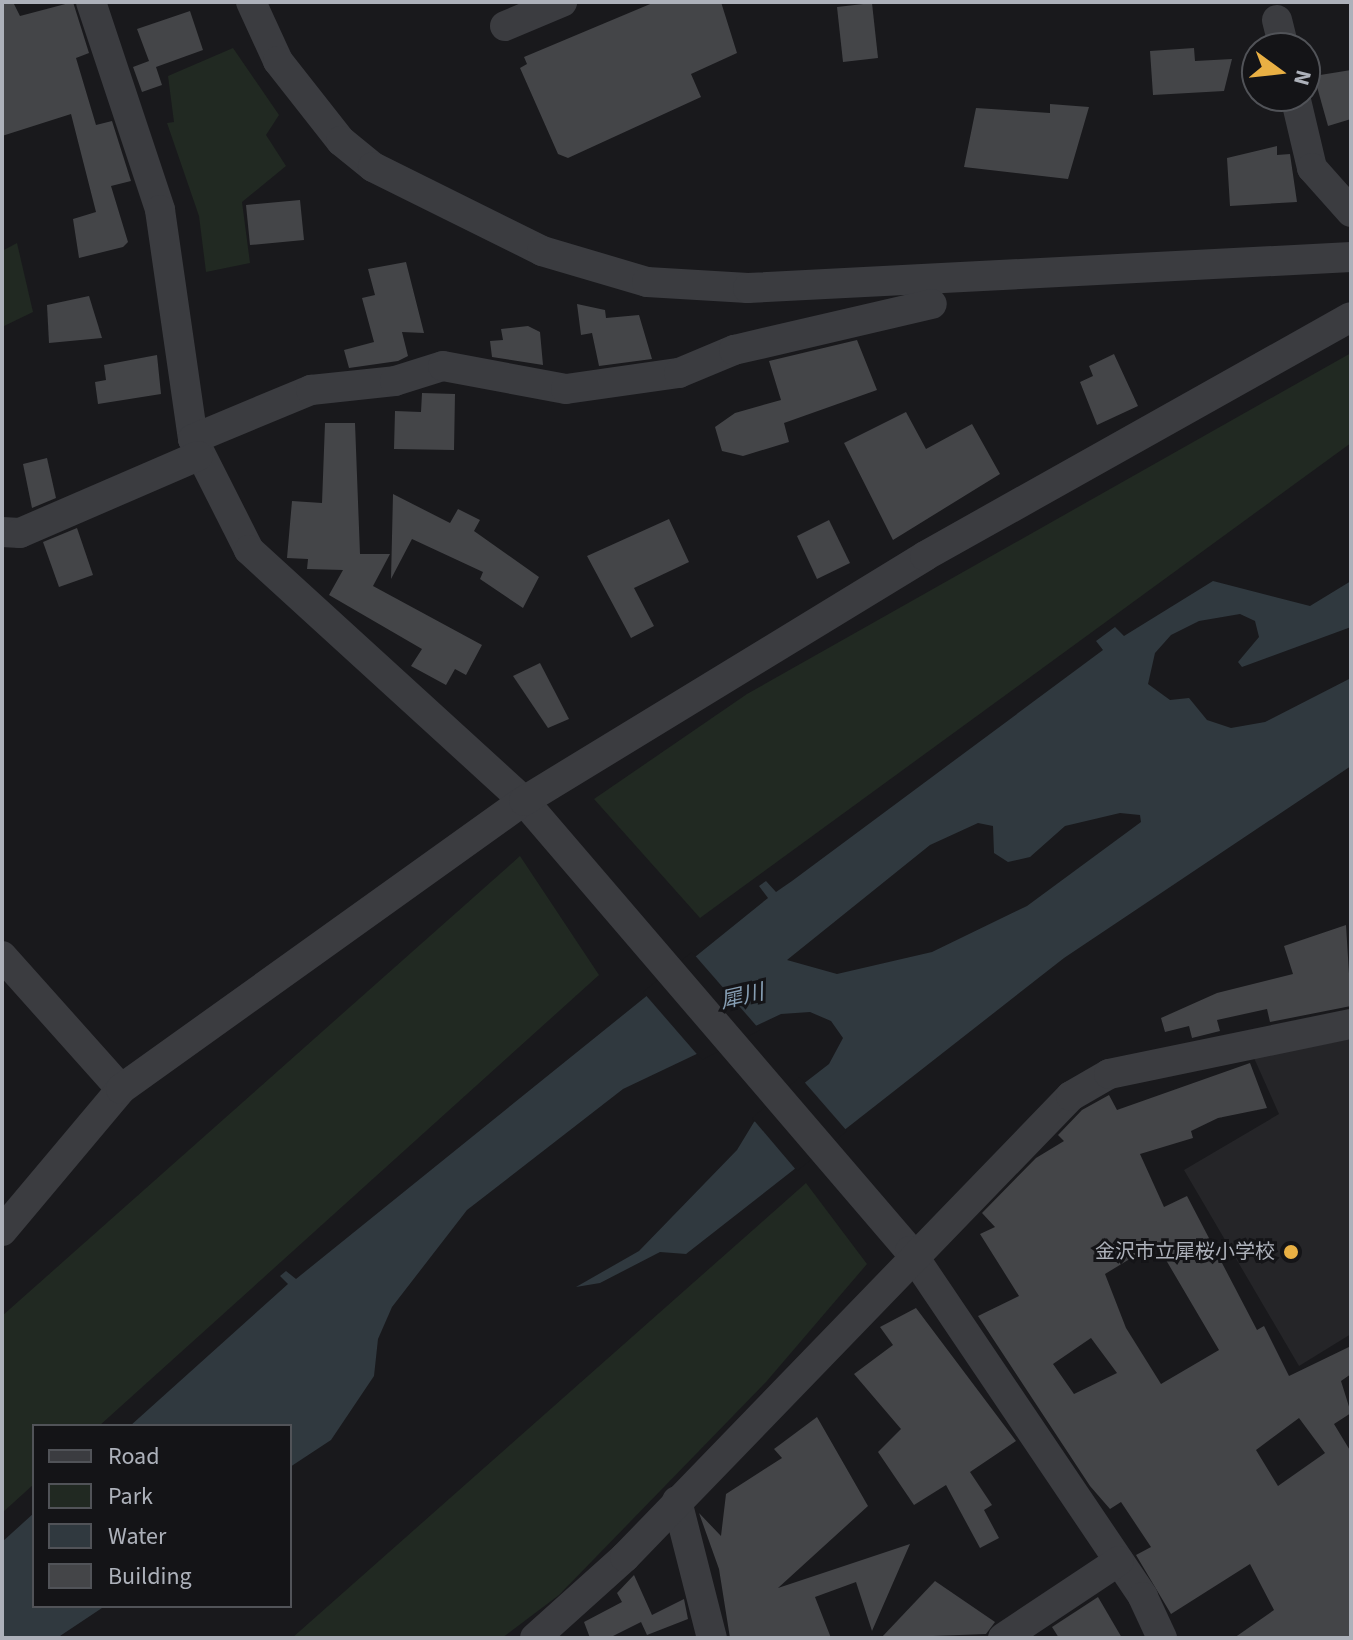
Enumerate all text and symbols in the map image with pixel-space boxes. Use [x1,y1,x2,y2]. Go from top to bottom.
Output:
north arrow [1241,32,1321,112]
text: N [1285,66,1320,89]
water label: 犀川 [718,979,766,1015]
place label: 金沢市立犀桜小学校 [1095,1240,1275,1264]
marker: 金沢市立犀桜小学校 [1282,1243,1300,1261]
legend [32,1424,292,1608]
text: Road [108,1439,160,1474]
text: Park [108,1479,153,1514]
text: Water [108,1519,166,1554]
text: Building [108,1559,192,1594]

